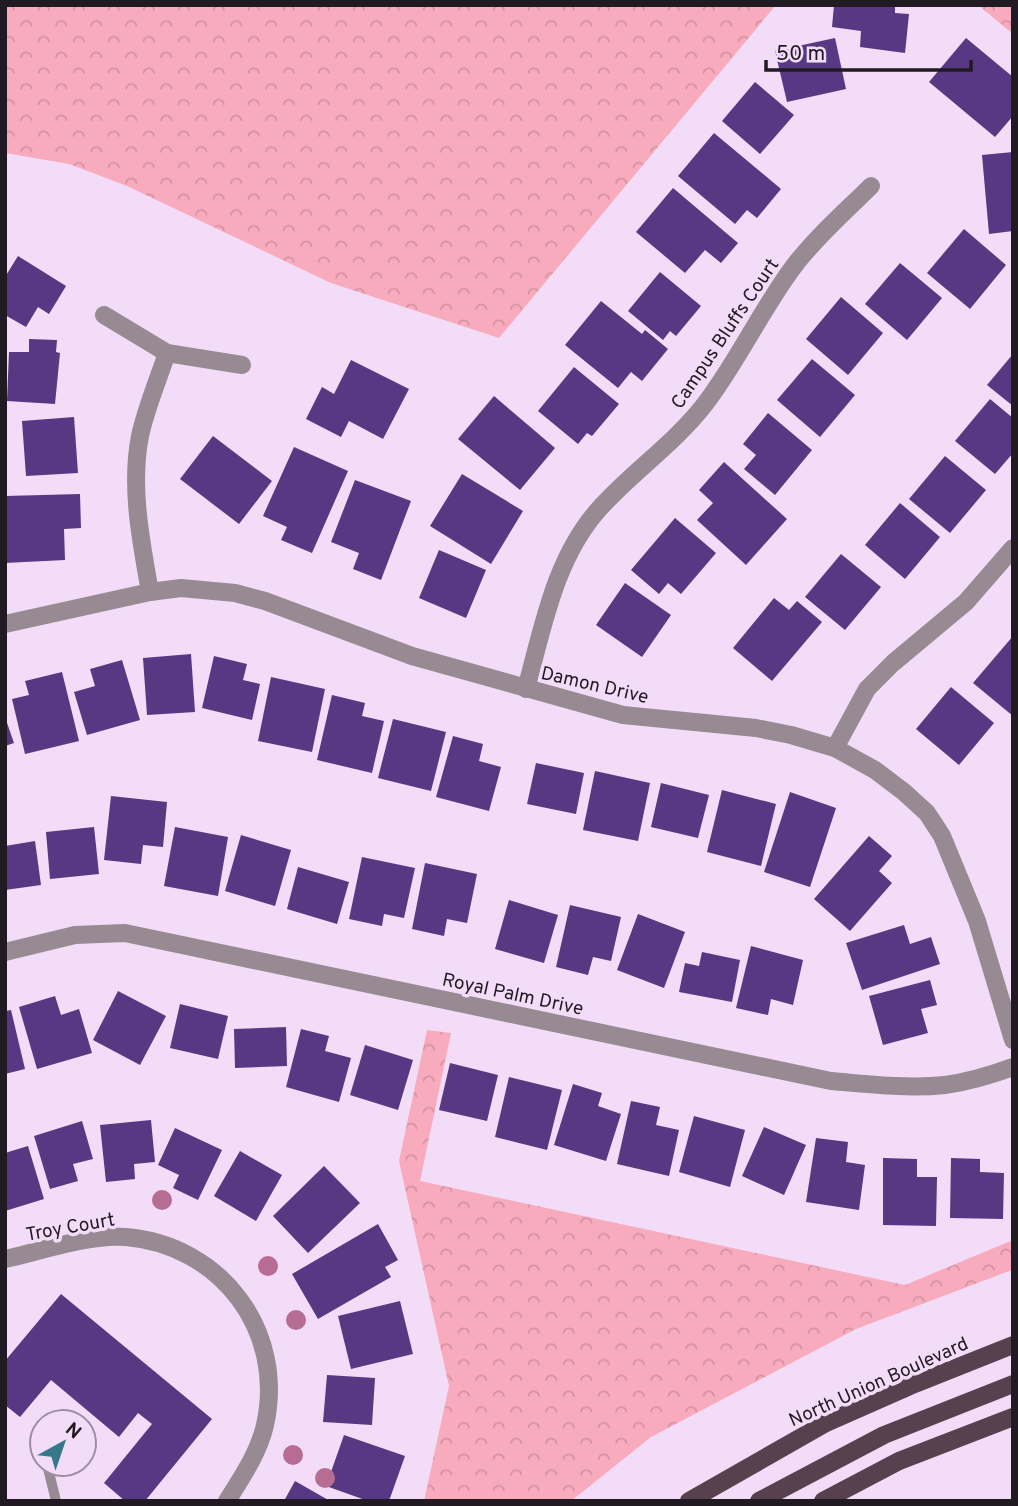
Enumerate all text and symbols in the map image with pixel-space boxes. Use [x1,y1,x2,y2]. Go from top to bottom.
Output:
scale bar [766,28,971,72]
text: 50 m [776,41,825,68]
street label: Campus Bluffs Court [666,254,785,414]
street label: Damon Drive [538,662,651,710]
street label: Royal Palm Drive [440,968,585,1022]
street label: Troy Court [24,1208,117,1248]
street label: North Union Boulevard [785,1332,972,1433]
north arrow [28,1408,98,1478]
text: N [60,1418,86,1445]

